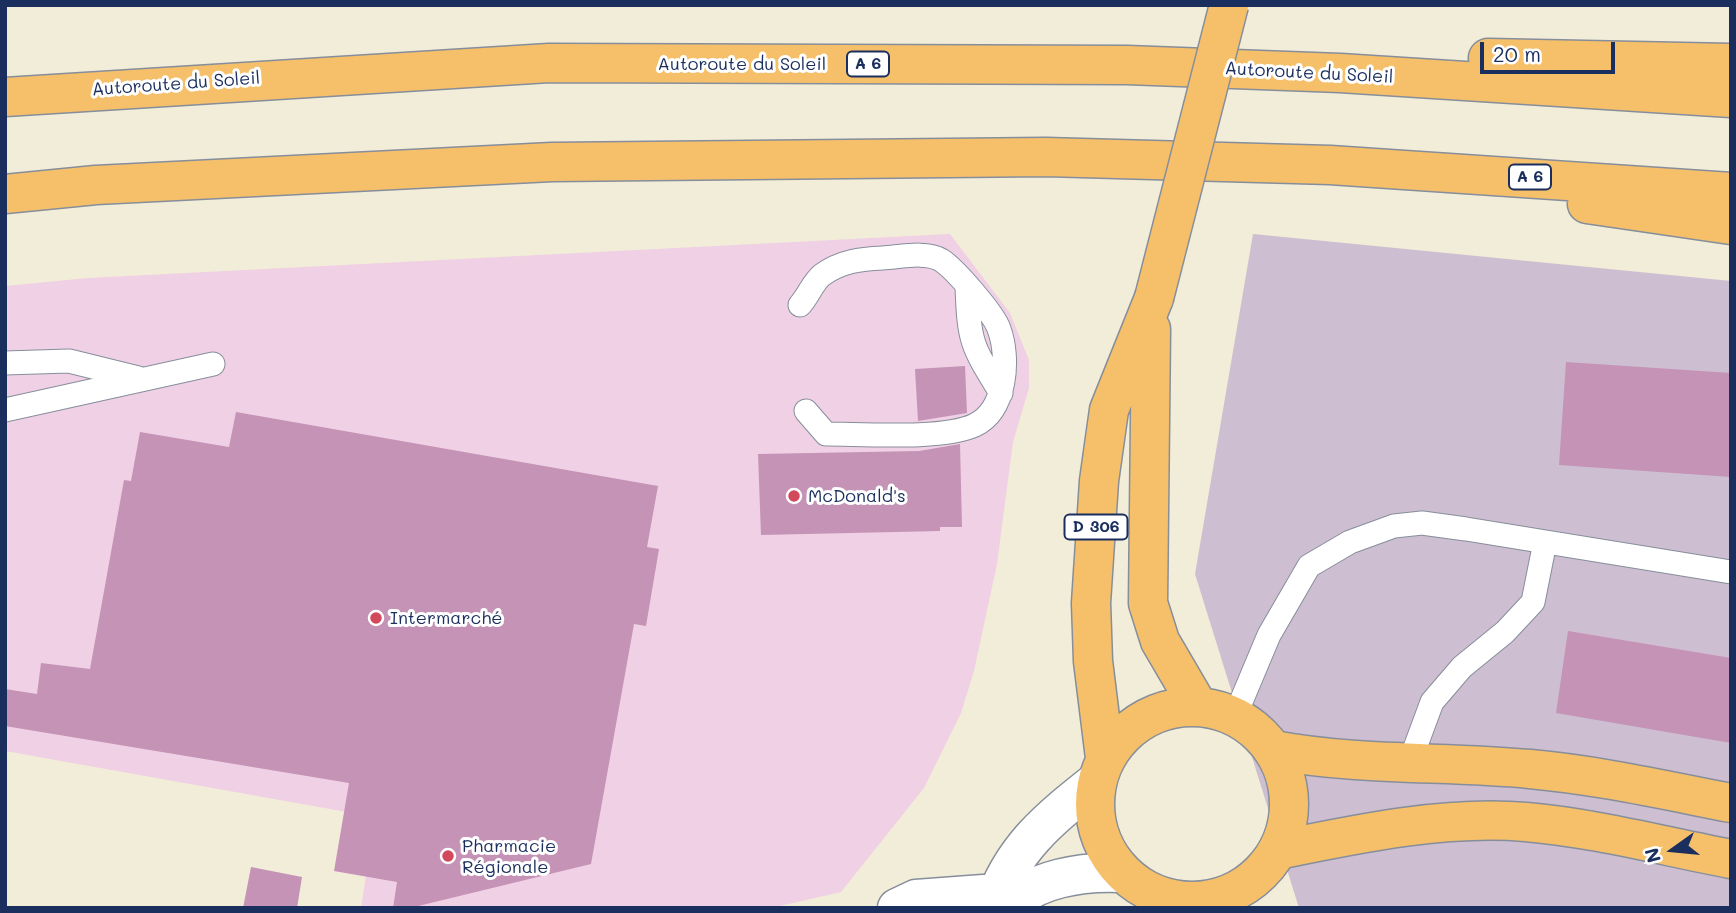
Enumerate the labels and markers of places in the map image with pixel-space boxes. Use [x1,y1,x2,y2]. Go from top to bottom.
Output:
place label: McDonald's [808,485,906,507]
marker: McDonald's [786,488,802,504]
place label: Intermarché [390,607,502,629]
marker: Intermarché [368,610,384,626]
place label: Pharmacie Régionale [462,835,556,878]
marker: Pharmacie Régionale [440,848,456,864]

